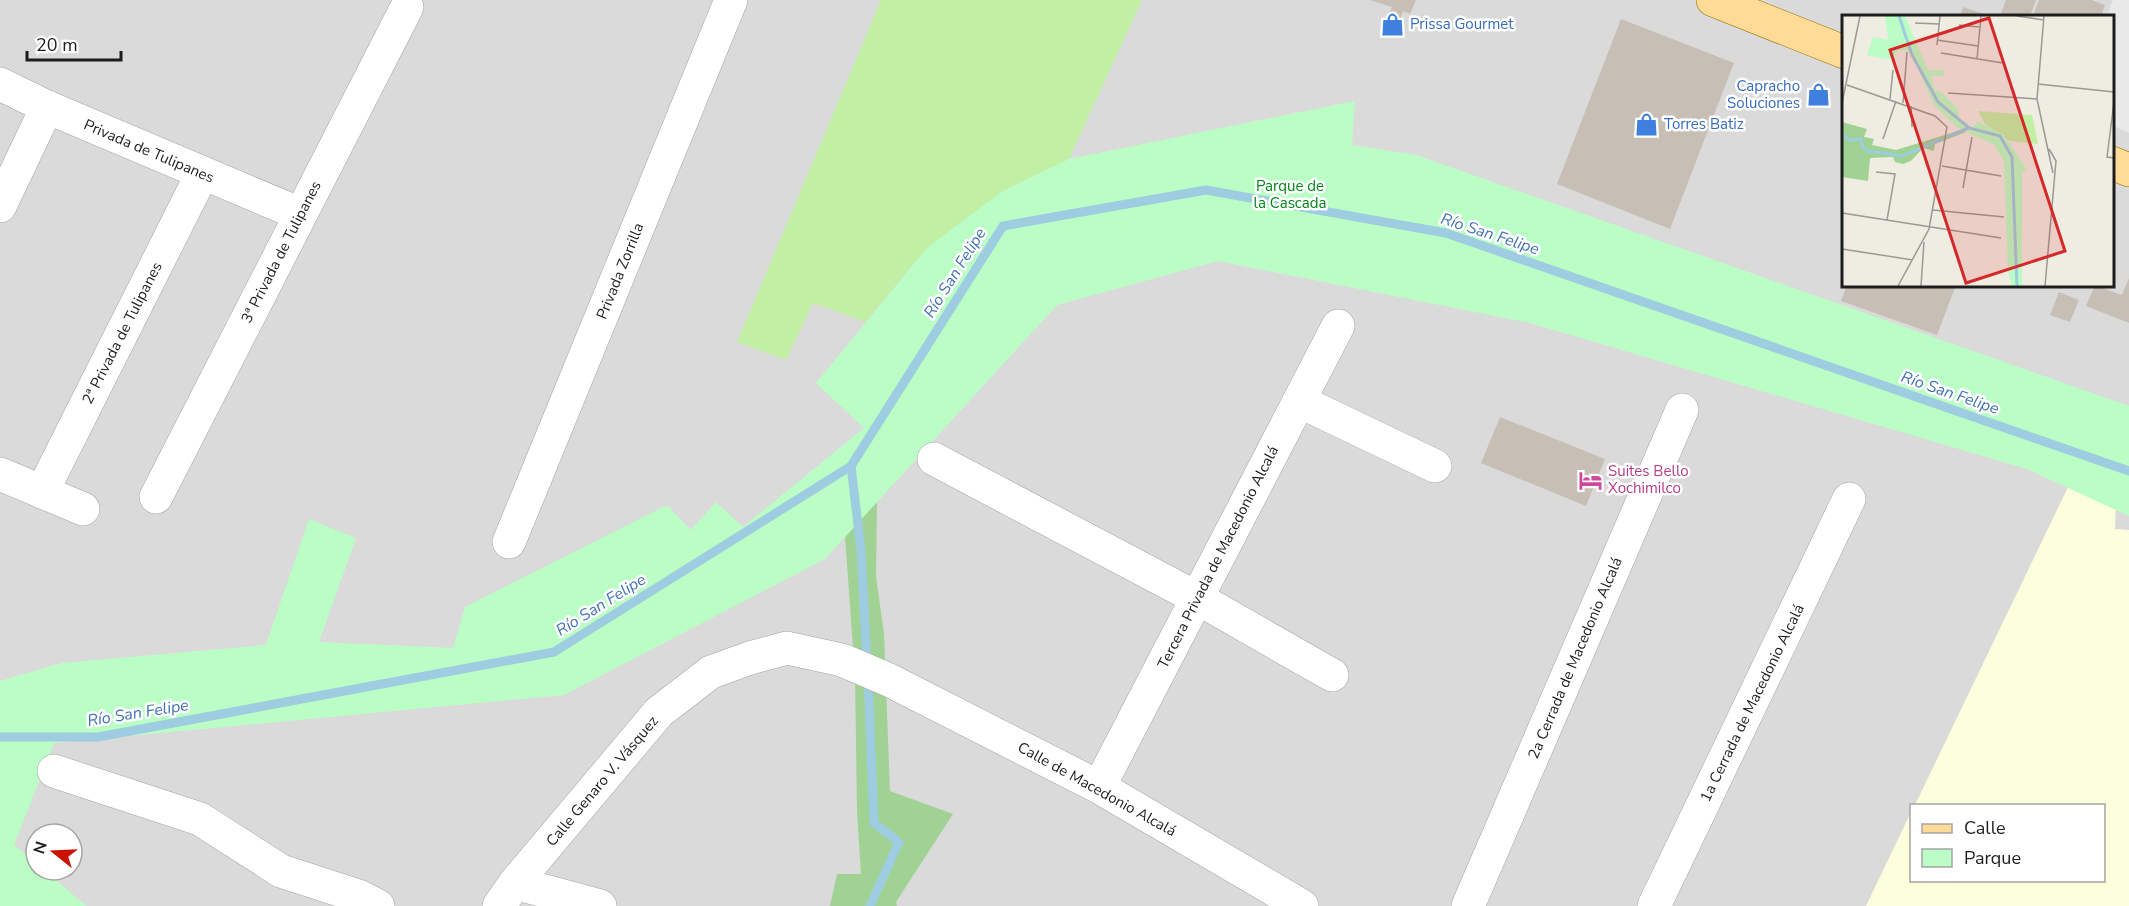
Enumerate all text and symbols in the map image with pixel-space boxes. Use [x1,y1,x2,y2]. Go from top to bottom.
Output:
shop icon: Prissa Gourmet [1379,11,1405,37]
place label: Prissa Gourmet [1410,14,1514,34]
inset map [1842,15,2114,286]
scale bar [27,24,122,62]
text: 20 m [36,33,78,57]
place label: Capracho Soluciones [1727,76,1800,113]
shop icon: Capracho Soluciones [1805,82,1831,108]
shop icon: Torres Batiz [1633,111,1659,137]
place label: Torres Batiz [1664,114,1744,134]
street label: Privada de Tulipanes [81,115,217,187]
park label: Parque de la Cascada [1254,176,1326,213]
street label: 3ª Privada de Tulipanes [236,177,326,327]
water label: Río San Felipe [1438,208,1542,260]
street label: Privada Zorrilla [592,220,648,322]
water label: Río San Felipe [919,223,992,322]
street label: 2ª Privada de Tulipanes [77,258,167,408]
water label: Río San Felipe [1898,366,2002,420]
street label: Tercera Privada de Macedonio Alcalá [1153,442,1283,672]
place label: Suites Bello Xochimilco [1608,461,1689,498]
hotel icon: Suites Bello Xochimilco [1577,467,1603,493]
street label: 2a Cerrada de Macedonio Alcalá [1523,554,1627,762]
water label: Río San Felipe [552,568,651,641]
street label: 1a Cerrada de Macedonio Alcalá [1695,601,1809,805]
water label: Río San Felipe [86,694,191,732]
street label: Calle Genaro V. Vásquez [541,711,663,851]
street label: Calle de Macedonio Alcalá [1014,737,1180,841]
legend [1910,804,2105,882]
text: Calle [1964,816,2006,840]
north arrow [24,822,84,882]
text: N [28,839,53,857]
text: Parque [1964,846,2021,870]

